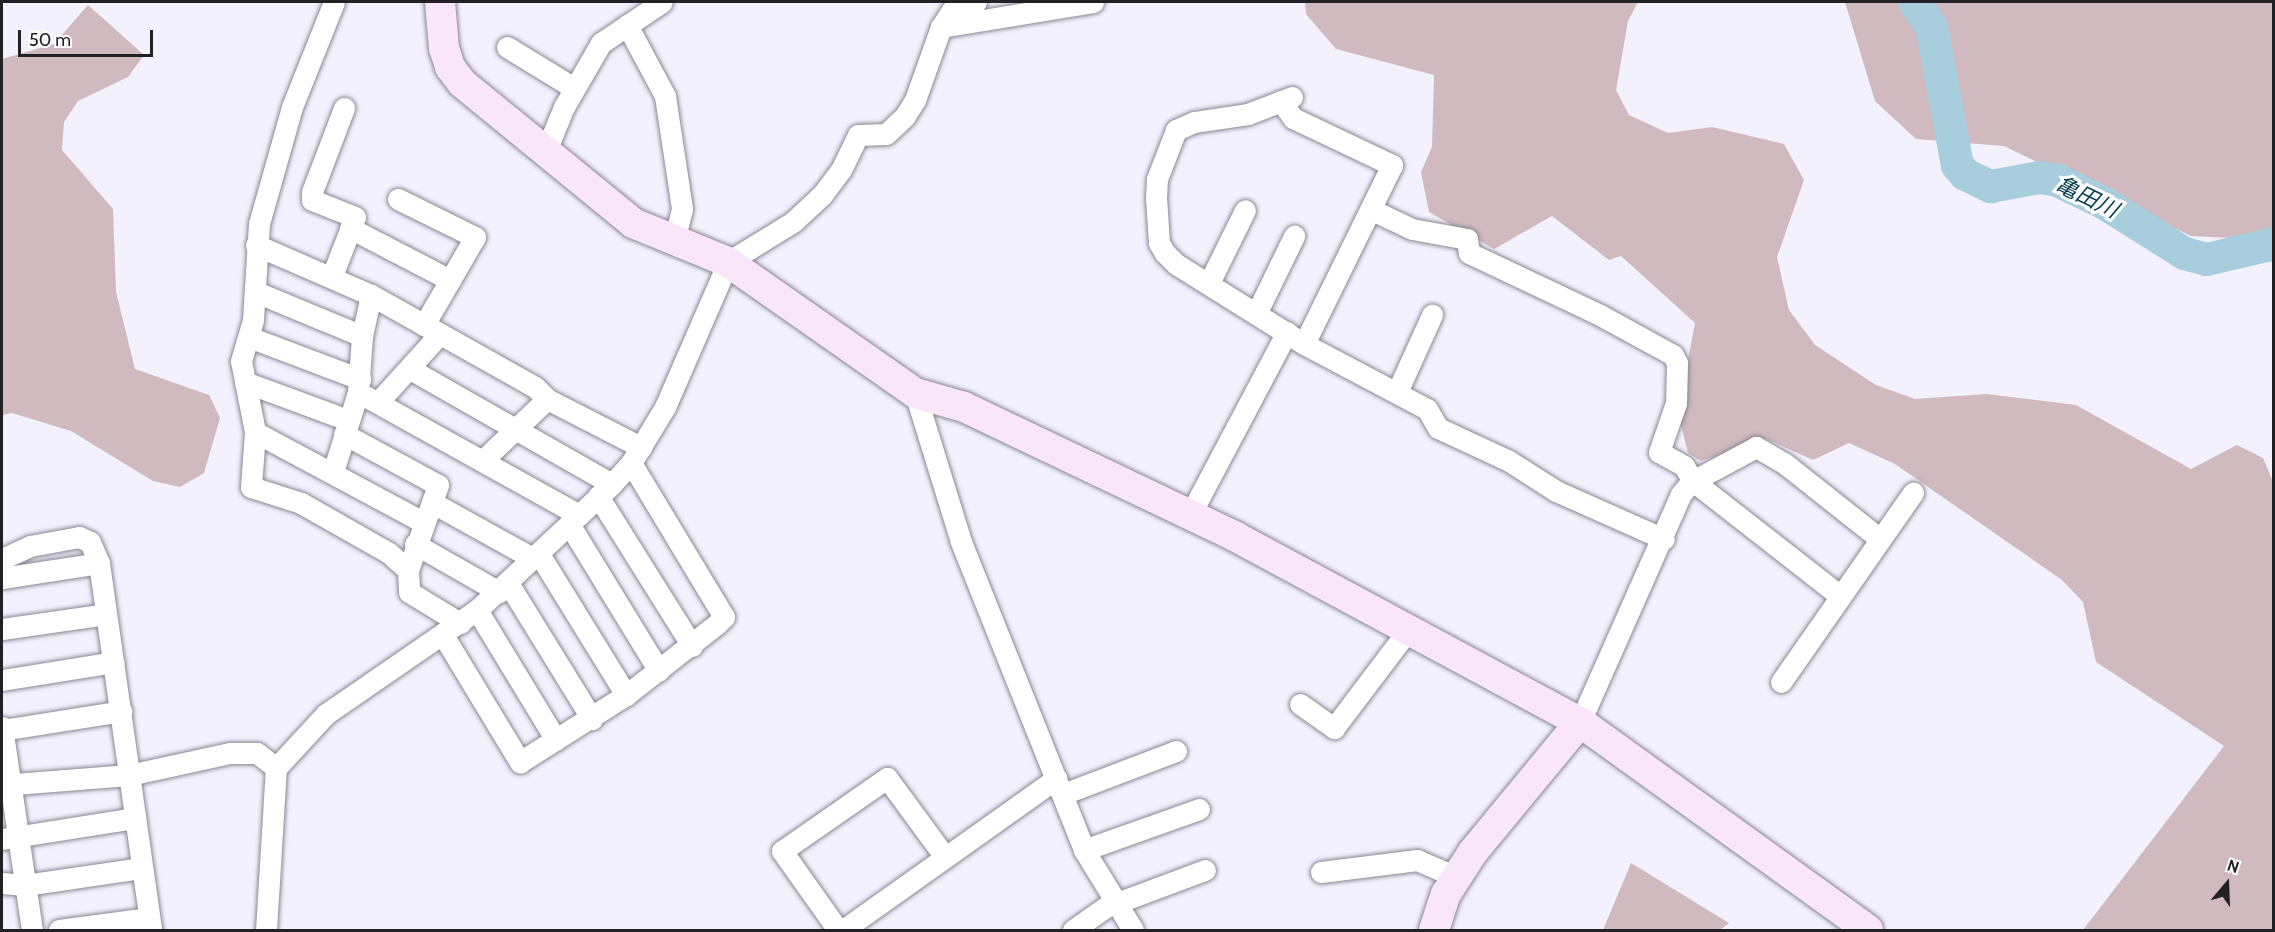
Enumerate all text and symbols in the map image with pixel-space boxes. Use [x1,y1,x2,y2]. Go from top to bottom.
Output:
scale bar [21,18,156,56]
text: 50 m [29,29,71,51]
water label: 亀田川 [2052,171,2122,223]
north arrow [2197,854,2257,914]
text: N [2225,856,2241,877]

